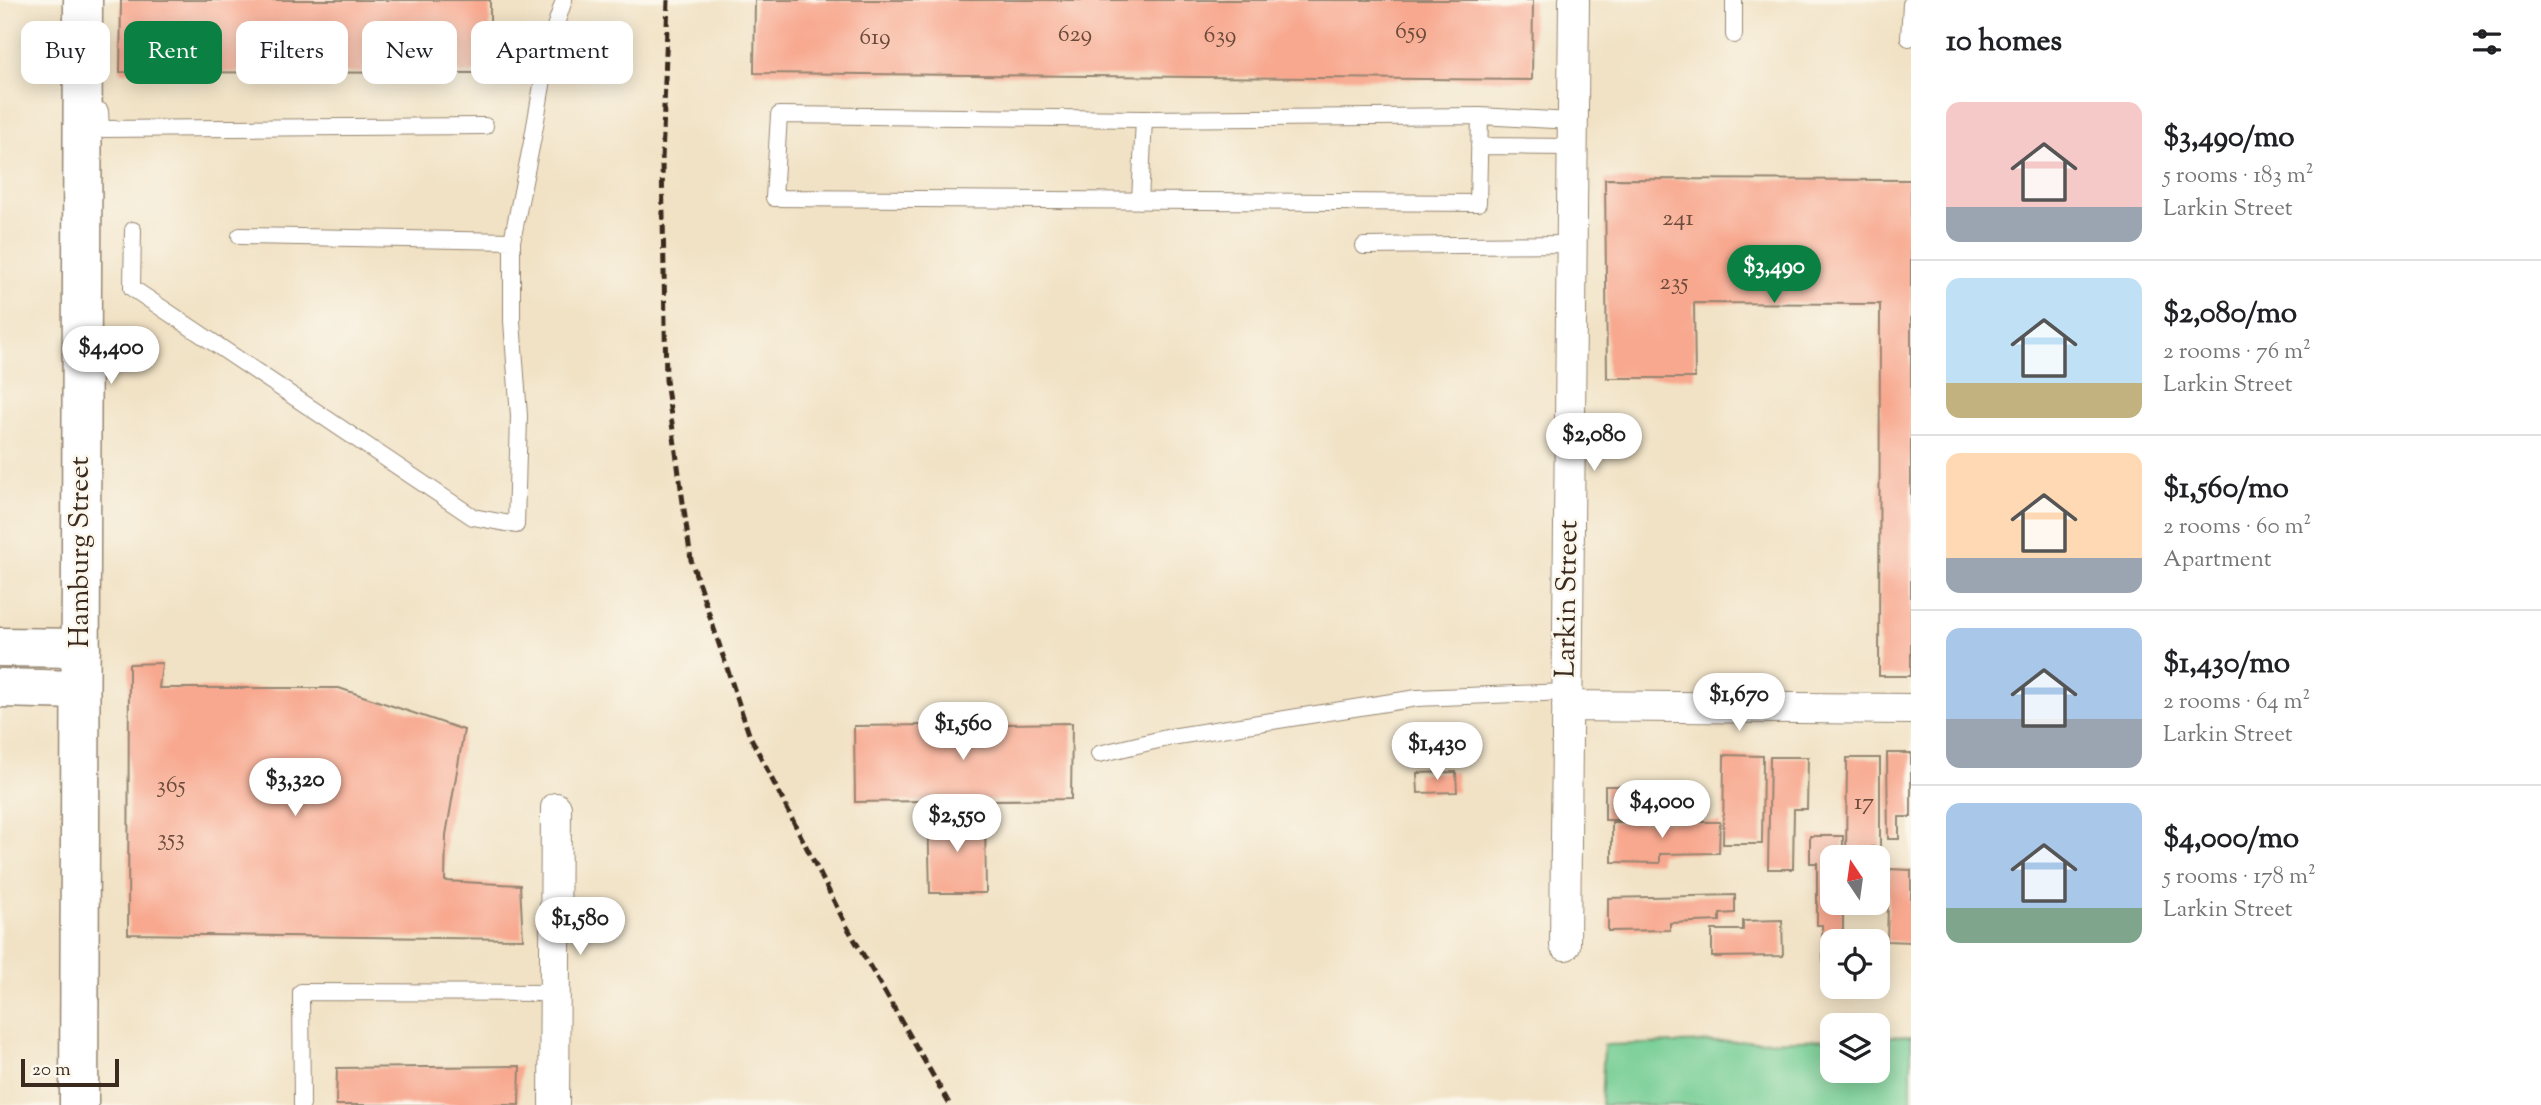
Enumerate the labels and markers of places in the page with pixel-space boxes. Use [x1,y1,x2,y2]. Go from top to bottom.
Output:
pin: $3,490 [1717,246,1831,305]
pin: $4,400 [54,326,168,386]
pin: $2,080 [1537,414,1651,473]
pin: $1,670 [1682,674,1796,733]
pin: $1,560 [906,702,1020,762]
pin: $1,430 [1380,722,1494,782]
pin: $3,320 [238,758,352,818]
pin: $4,000 [1605,780,1719,840]
pin: $2,550 [900,794,1014,854]
pin: $1,580 [523,898,637,957]

